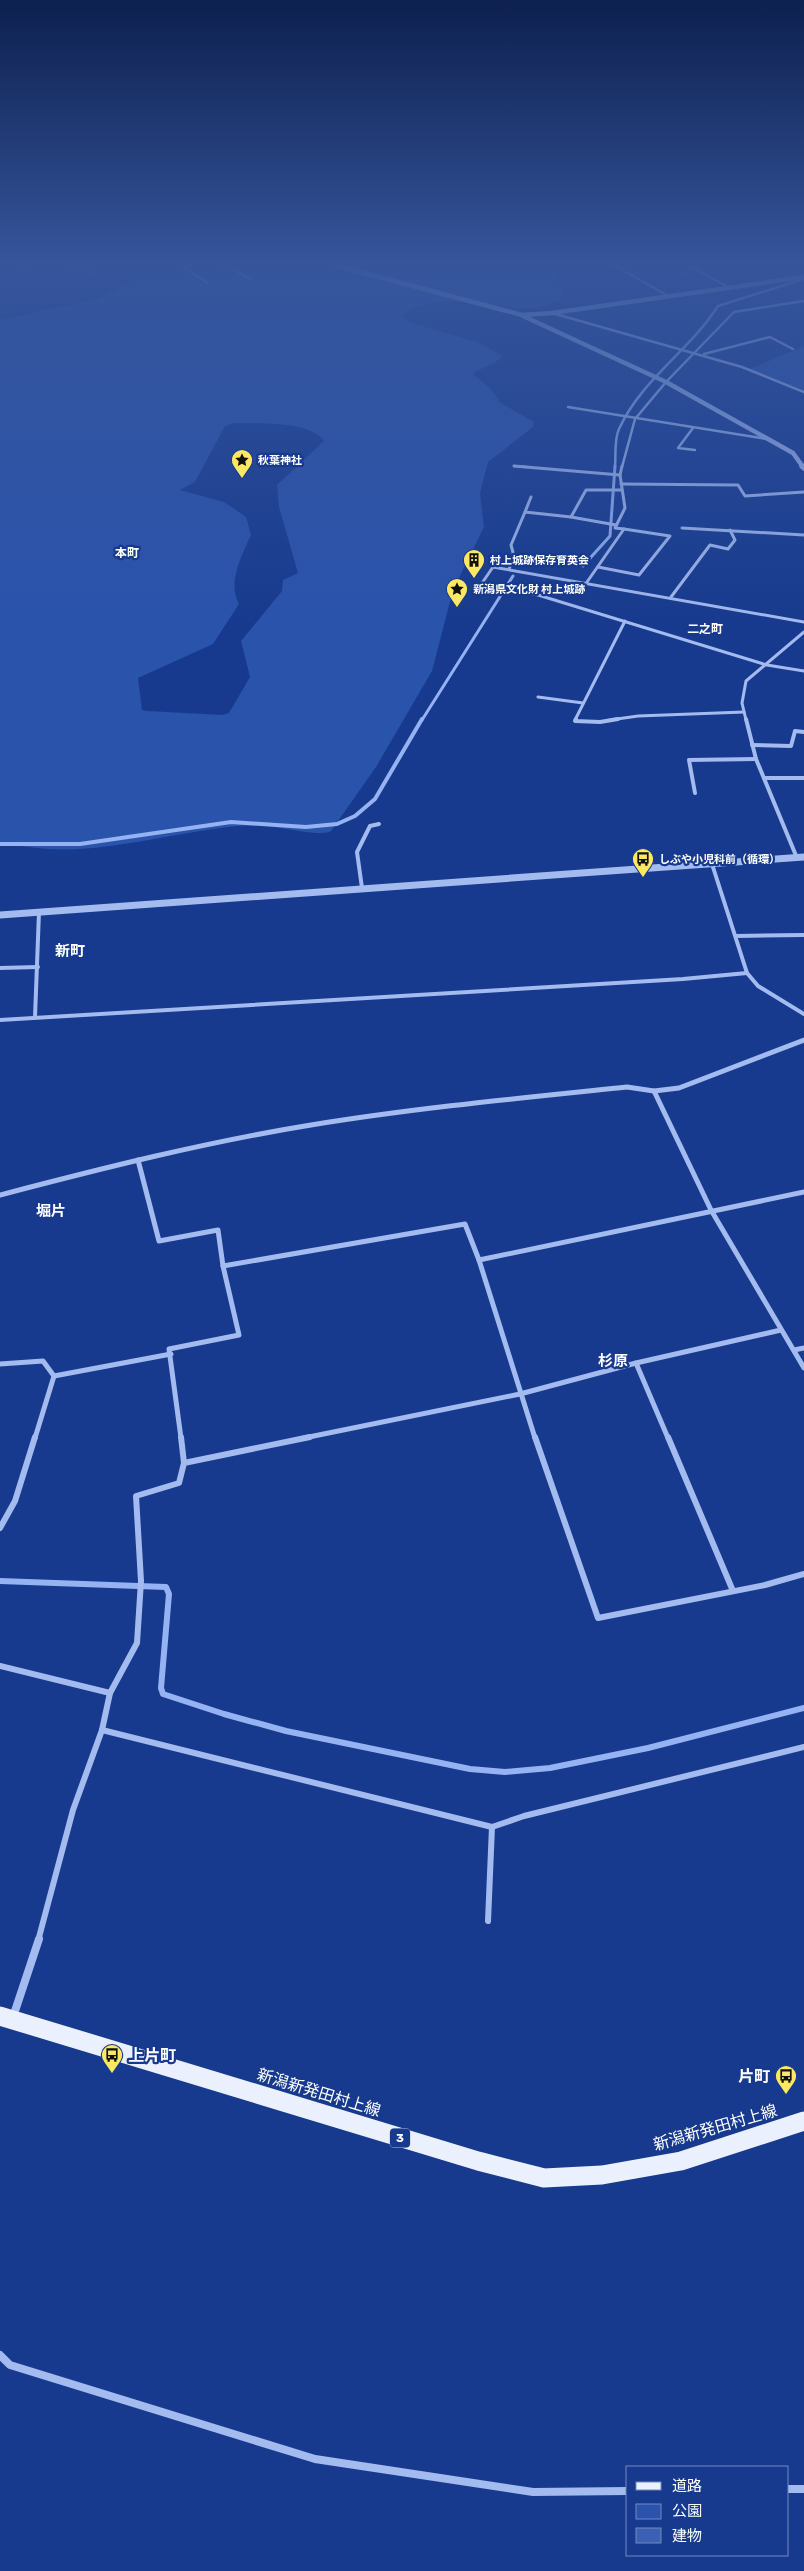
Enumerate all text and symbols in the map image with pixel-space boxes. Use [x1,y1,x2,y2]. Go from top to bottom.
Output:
place icon: 秋葉神社 [230,448,254,479]
place label: 秋葉神社 [258,454,302,467]
district label: 本町 [115,546,139,560]
building icon: 村上城跡保存育英会 [462,548,486,579]
place label: 村上城跡保存育英会 [490,554,589,567]
place icon: 新潟県文化財 村上城跡 [445,577,469,608]
place label: 新潟県文化財 村上城跡 [473,583,585,596]
district label: 二之町 [687,622,723,636]
bus stop icon: しぶや小児科前（循環） [631,847,655,878]
place label: しぶや小児科前（循環） [659,853,780,866]
district label: 新町 [55,942,85,960]
district label: 堀片 [36,1202,66,1220]
district label: 杉原 [598,1352,628,1370]
bus stop icon: 上片町 [100,2043,124,2074]
place label: 上片町 [128,2046,176,2065]
bus stop icon: 片町 [774,2064,798,2095]
street label: 新潟新発田村上線 [255,2065,383,2120]
place label: 片町 [738,2067,770,2086]
street label: 新潟新発田村上線 [651,2101,779,2154]
road number: 3 [390,2128,410,2148]
legend [626,2466,789,2556]
text: 道路 [672,2477,702,2495]
text: 公園 [672,2502,702,2520]
text: 建物 [672,2527,702,2545]

